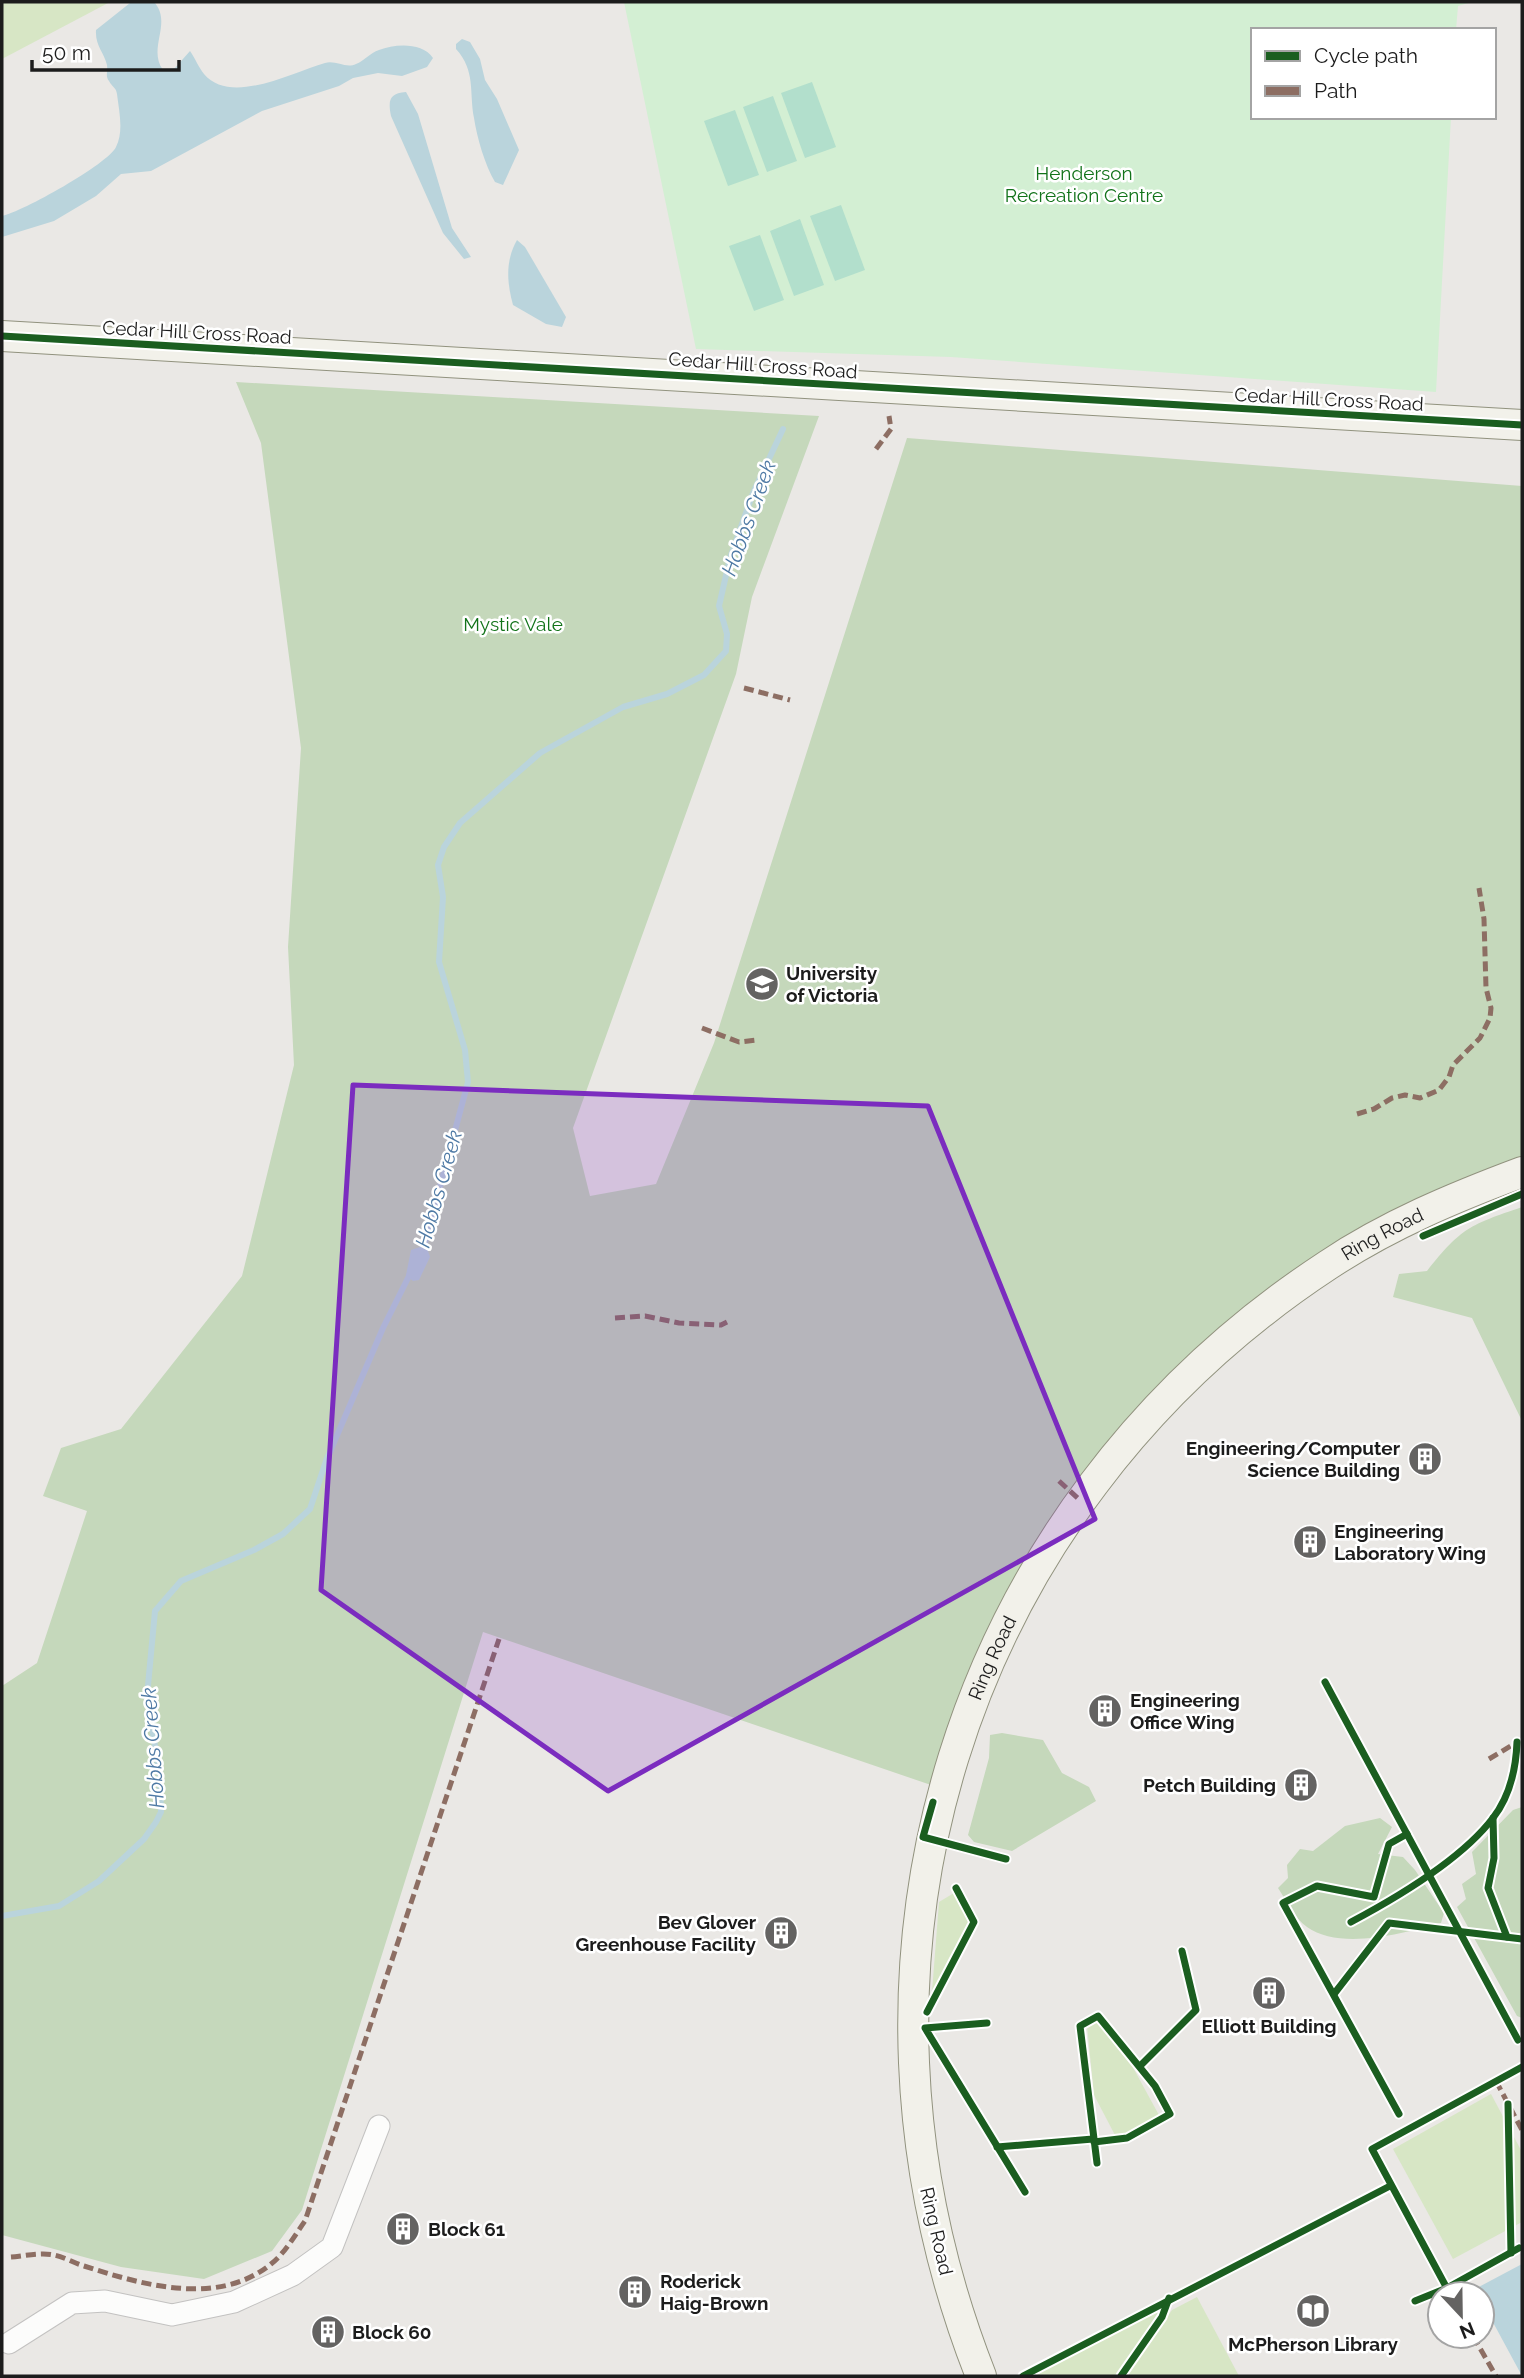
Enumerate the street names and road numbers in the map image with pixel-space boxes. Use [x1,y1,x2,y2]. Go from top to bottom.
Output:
street label: Cedar Hill Cross Road [102,316,292,348]
street label: Cedar Hill Cross Road [668,347,858,383]
street label: Cedar Hill Cross Road [1234,383,1424,415]
street label: Ring Road [1337,1203,1427,1265]
street label: Ring Road [964,1612,1020,1703]
street label: Ring Road [916,2185,958,2277]

